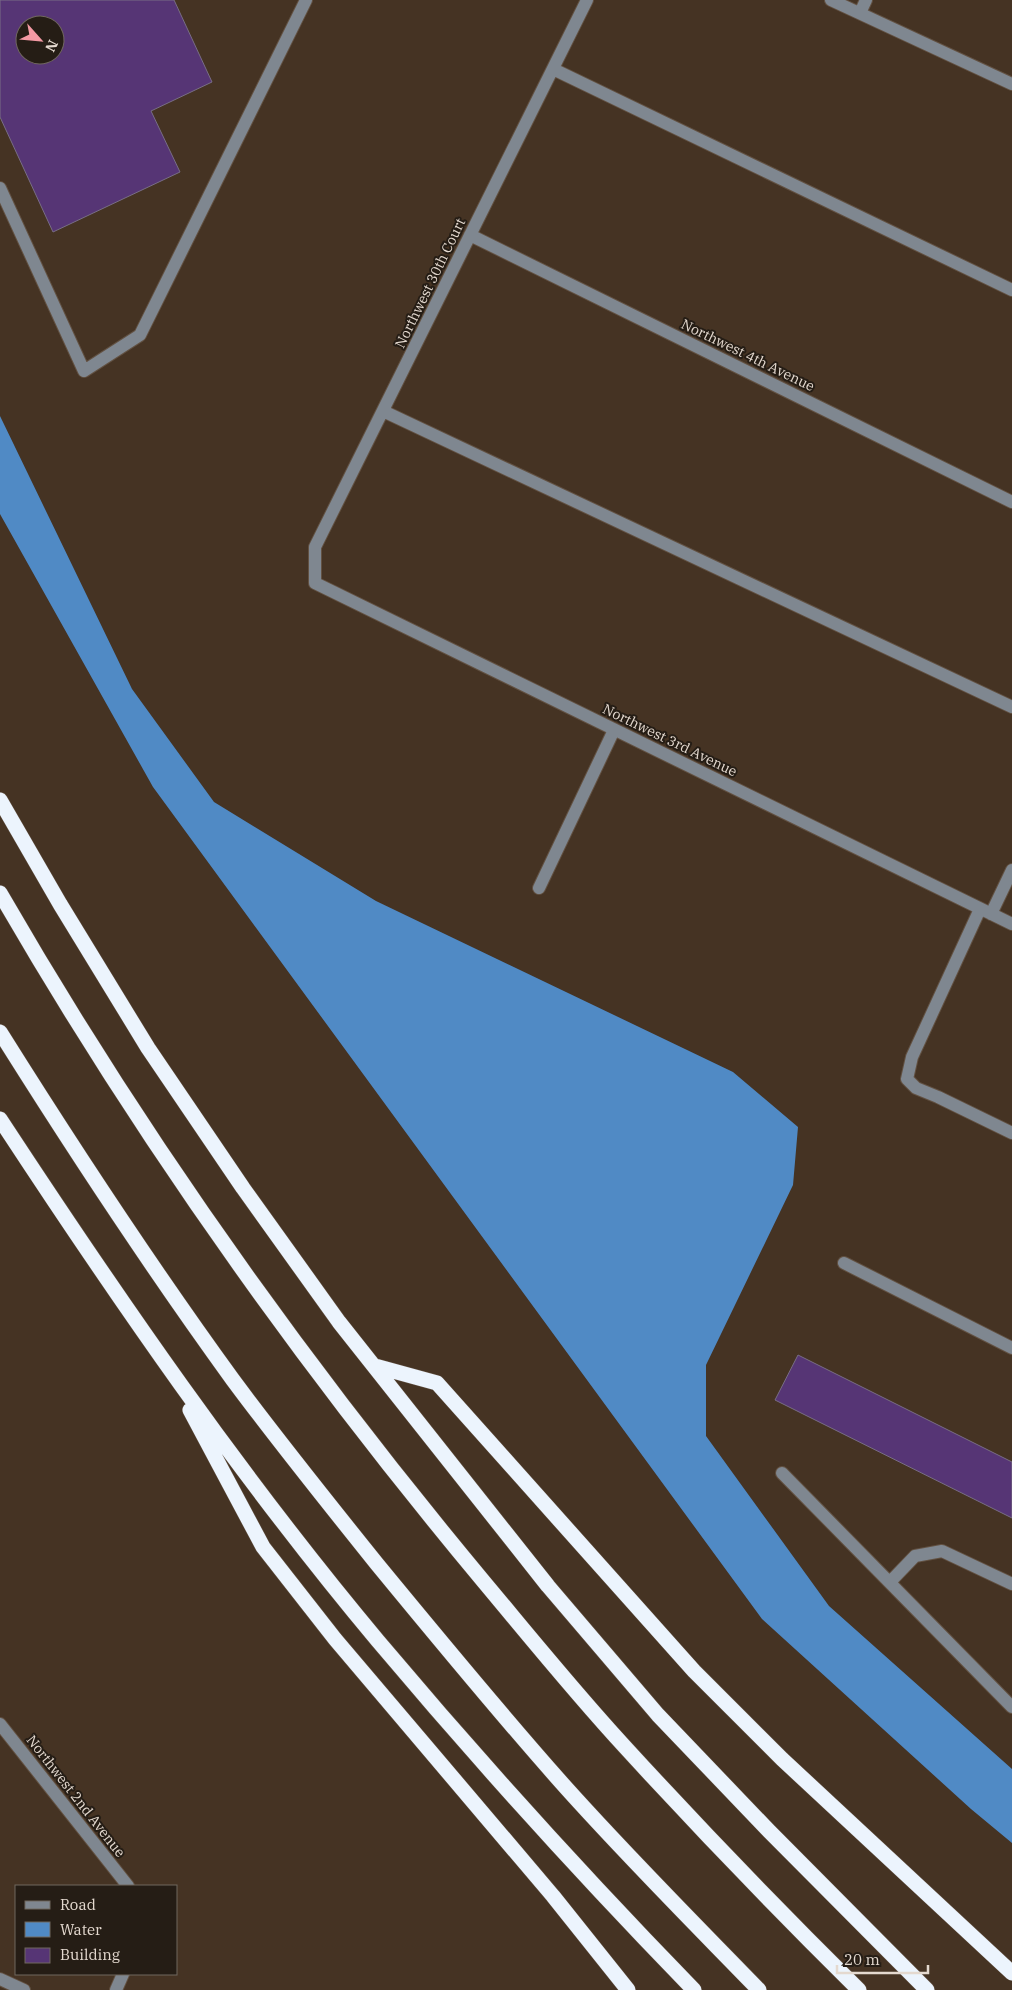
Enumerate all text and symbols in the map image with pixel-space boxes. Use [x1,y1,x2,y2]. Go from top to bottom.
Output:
north arrow [15,15,65,65]
text: N [41,37,62,55]
street label: Northwest 30th Court [391,215,469,351]
street label: Northwest 4th Avenue [678,315,818,395]
street label: Northwest 3rd Avenue [600,700,740,780]
street label: Northwest 2nd Avenue [23,1731,129,1861]
legend [15,1885,178,1975]
text: Road [60,1895,96,1914]
text: Water [60,1920,102,1939]
scale bar [837,1942,928,1974]
text: Building [60,1945,120,1964]
text: 20 m [844,1950,880,1969]

